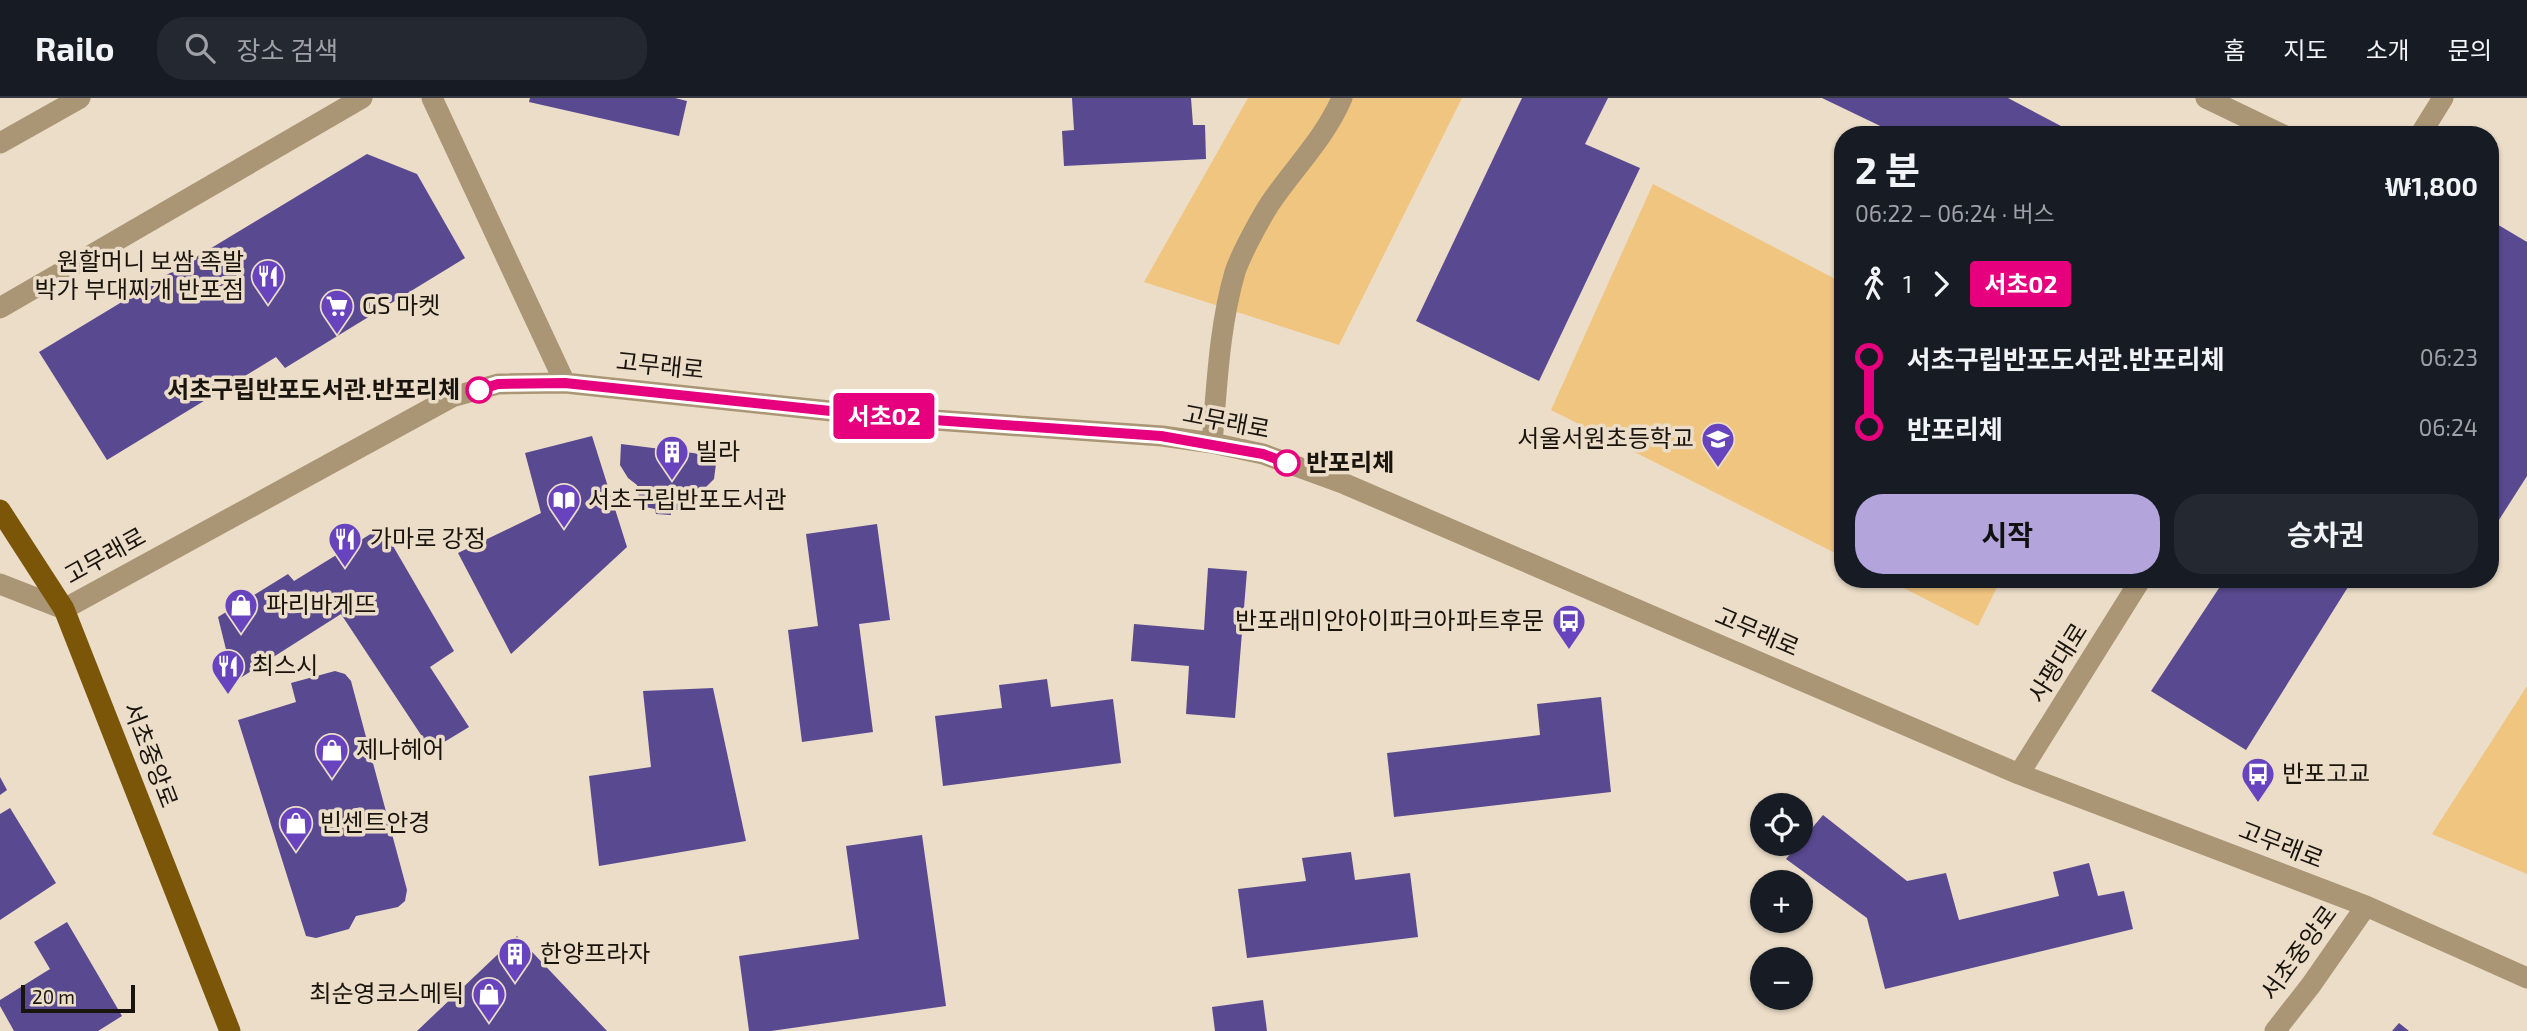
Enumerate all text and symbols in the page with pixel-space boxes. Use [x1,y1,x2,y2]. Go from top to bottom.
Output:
search box [157,17,647,80]
text: Railo [35,28,115,68]
icon: search [181,29,219,67]
text: 장소 검색 [237,34,338,65]
text: 홈 [2223,35,2245,64]
text: 지도 [2283,35,2328,64]
text: 소개 [2366,35,2410,64]
text: 문의 [2448,35,2492,64]
text: 2 분 [1855,146,1920,192]
text: ₩1,800 [2385,170,2478,201]
text: 06:22 – 06:24 · 버스 [1855,199,2055,227]
place label: 원할머니 보쌈 족발 박가 부대찌개 반포점 [35,246,244,303]
restaurant icon: 원할머니 보쌈 족발 박가 부대찌개 반포점 [249,257,287,306]
icon: walk [1855,265,1893,303]
icon: forward [1922,265,1960,303]
text: 서초02 [1984,269,2057,298]
text: 1 [1903,270,1912,298]
supermarket icon: GS 마켓 [318,287,356,336]
place label: GS 마켓 [362,290,440,319]
text: 서초구립반포도서관.반포리체 [1907,343,2224,374]
text: 06:23 [2420,343,2478,371]
street label: 고무래로 [615,345,706,384]
place label: 서초구립반포도서관.반포리체 [167,374,460,403]
marker: 서초구립반포도서관.반포리체 [466,377,492,403]
line badge: 서초02 [835,393,933,439]
street label: 고무래로 [1180,398,1272,443]
text: 서초02 [847,401,921,430]
text: 반포리체 [1907,413,2003,444]
text: 06:24 [2418,413,2478,441]
school or university icon: 서울서원초등학교 [1699,420,1737,469]
place label: 서울서원초등학교 [1517,423,1694,452]
building icon: 빌라 [653,433,691,482]
place label: 빌라 [696,436,740,465]
place label: 반포리체 [1306,447,1394,476]
marker: 반포리체 [1274,450,1300,476]
library icon: 서초구립반포도서관 [545,481,583,530]
place label: 서초구립반포도서관 [588,484,787,513]
button: 시작 [1855,494,2160,574]
button: 승차권 [2174,494,2478,574]
restaurant icon: 가마로 강정 [326,520,364,569]
street label: 고무래로 [59,521,150,589]
place label: 가마로 강정 [370,523,486,552]
shop icon: 파리바게뜨 [222,586,260,635]
place label: 파리바게뜨 [266,589,376,618]
street label: 고무래로 [1711,600,1804,661]
bus stop icon: 반포래미안아이파크아파트후문 [1550,602,1588,651]
place label: 반포래미안아이파크아파트후문 [1235,605,1544,634]
street label: 사평대로 [2021,617,2092,707]
restaurant icon: 최스시 [209,647,247,696]
place label: 최스시 [252,650,318,679]
street label: 서초중앙로 [118,698,185,811]
shop icon: 제나헤어 [313,731,351,780]
place label: 제나헤어 [356,734,444,763]
bus stop icon: 반포고교 [2239,755,2277,804]
place label: 반포고교 [2282,758,2370,787]
map controls [1750,793,1813,1010]
button: locate [1750,793,1813,856]
shop icon: 빈센트안경 [277,804,315,853]
place label: 빈센트안경 [320,807,430,836]
street label: 고무래로 [2235,814,2328,873]
button: + [1750,870,1813,933]
street label: 서초중앙로 [2254,899,2342,1005]
building icon: 한양프라자 [496,935,534,984]
place label: 한양프라자 [540,938,650,967]
button: − [1750,947,1813,1010]
shop icon: 최순영코스메틱 [470,975,508,1024]
place label: 최순영코스메틱 [309,978,464,1007]
scale bar [21,982,135,1014]
text: 20 m [32,985,75,1008]

